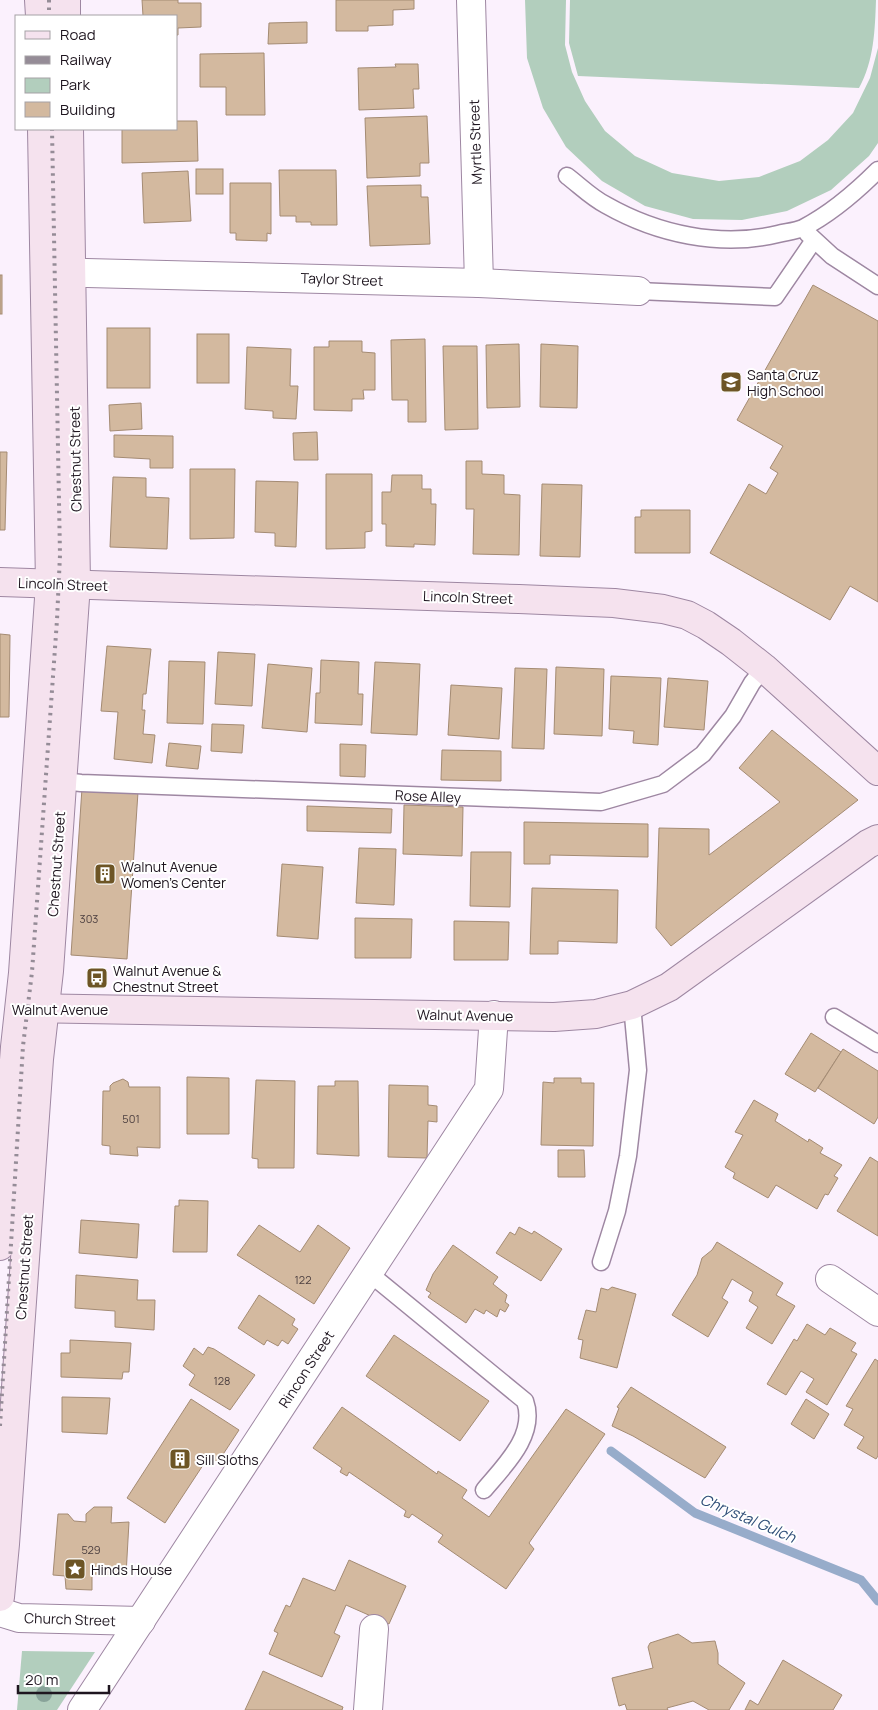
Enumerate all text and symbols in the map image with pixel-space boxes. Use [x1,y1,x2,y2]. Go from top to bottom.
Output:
legend [15,15,178,130]
text: Road [60,24,96,45]
text: Railway [60,49,112,70]
text: Park [60,74,90,95]
text: Building [60,99,115,120]
street label: Myrtle Street [464,99,486,185]
street label: Taylor Street [300,268,384,290]
place label: Santa Cruz High School [747,365,824,400]
school or university icon: Santa Cruz High School [719,370,743,394]
street label: Chestnut Street [65,406,85,512]
street label: Lincoln Street [18,573,109,595]
street label: Lincoln Street [423,586,514,608]
street label: Rose Alley [395,785,462,807]
street label: Chestnut Street [43,810,69,917]
place label: Walnut Avenue Women's Center [121,857,226,892]
building icon: Walnut Avenue Women's Center [93,862,117,886]
house number: 303 [80,911,98,926]
place label: Walnut Avenue & Chestnut Street [113,961,221,996]
bus stop icon: Walnut Avenue & Chestnut Street [85,966,109,990]
street label: Walnut Avenue [12,1000,108,1019]
street label: Walnut Avenue [417,1005,513,1025]
house number: 501 [122,1111,140,1126]
street label: Chestnut Street [11,1213,37,1320]
house number: 122 [295,1272,311,1287]
street label: Rincon Street [274,1326,338,1411]
house number: 128 [214,1373,230,1388]
building icon: Sill Sloths [168,1447,192,1471]
place label: Sill Sloths [196,1450,259,1469]
water label: Chrystal Gulch [697,1488,800,1548]
house number: 529 [81,1542,101,1557]
place icon: Hinds House [63,1557,87,1581]
place label: Hinds House [91,1560,172,1579]
street label: Church Street [24,1608,116,1630]
scale bar [18,1662,109,1694]
text: 20 m [25,1669,58,1690]

